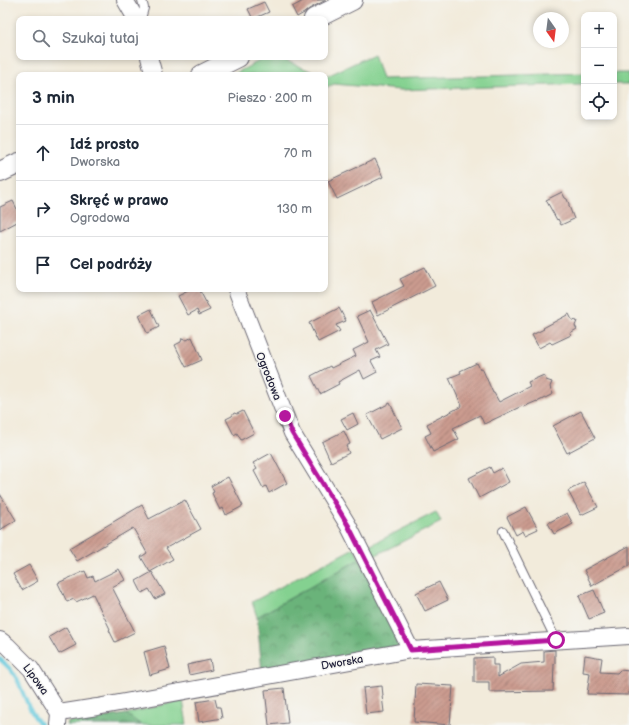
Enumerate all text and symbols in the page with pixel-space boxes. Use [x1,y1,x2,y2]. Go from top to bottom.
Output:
north arrow [533,12,569,48]
map controls [581,12,617,120]
button: + [581,12,617,48]
search box [16,16,328,60]
icon: search [30,27,52,49]
text: Szukaj tutaj [62,29,139,48]
button: − [581,48,617,84]
button: locate [581,84,617,120]
text: 3 min [32,88,75,108]
text: Pieszo · 200 m [227,90,312,106]
text: Idź prosto [70,135,139,154]
icon: ahead [32,142,54,164]
text: 70 m [284,145,312,161]
text: Dworska [70,154,120,170]
text: Skręć w prawo [70,191,169,210]
icon: right [32,198,54,220]
text: 130 m [277,201,312,217]
text: Ogrodowa [70,210,130,226]
icon: arrive [32,254,54,276]
text: Cel podróży [70,255,152,274]
street label: Ogrodowa [253,350,284,402]
route end [276,407,294,425]
route start [547,631,565,649]
street label: Dworska [320,652,364,673]
street label: Lipowa [20,661,51,697]

